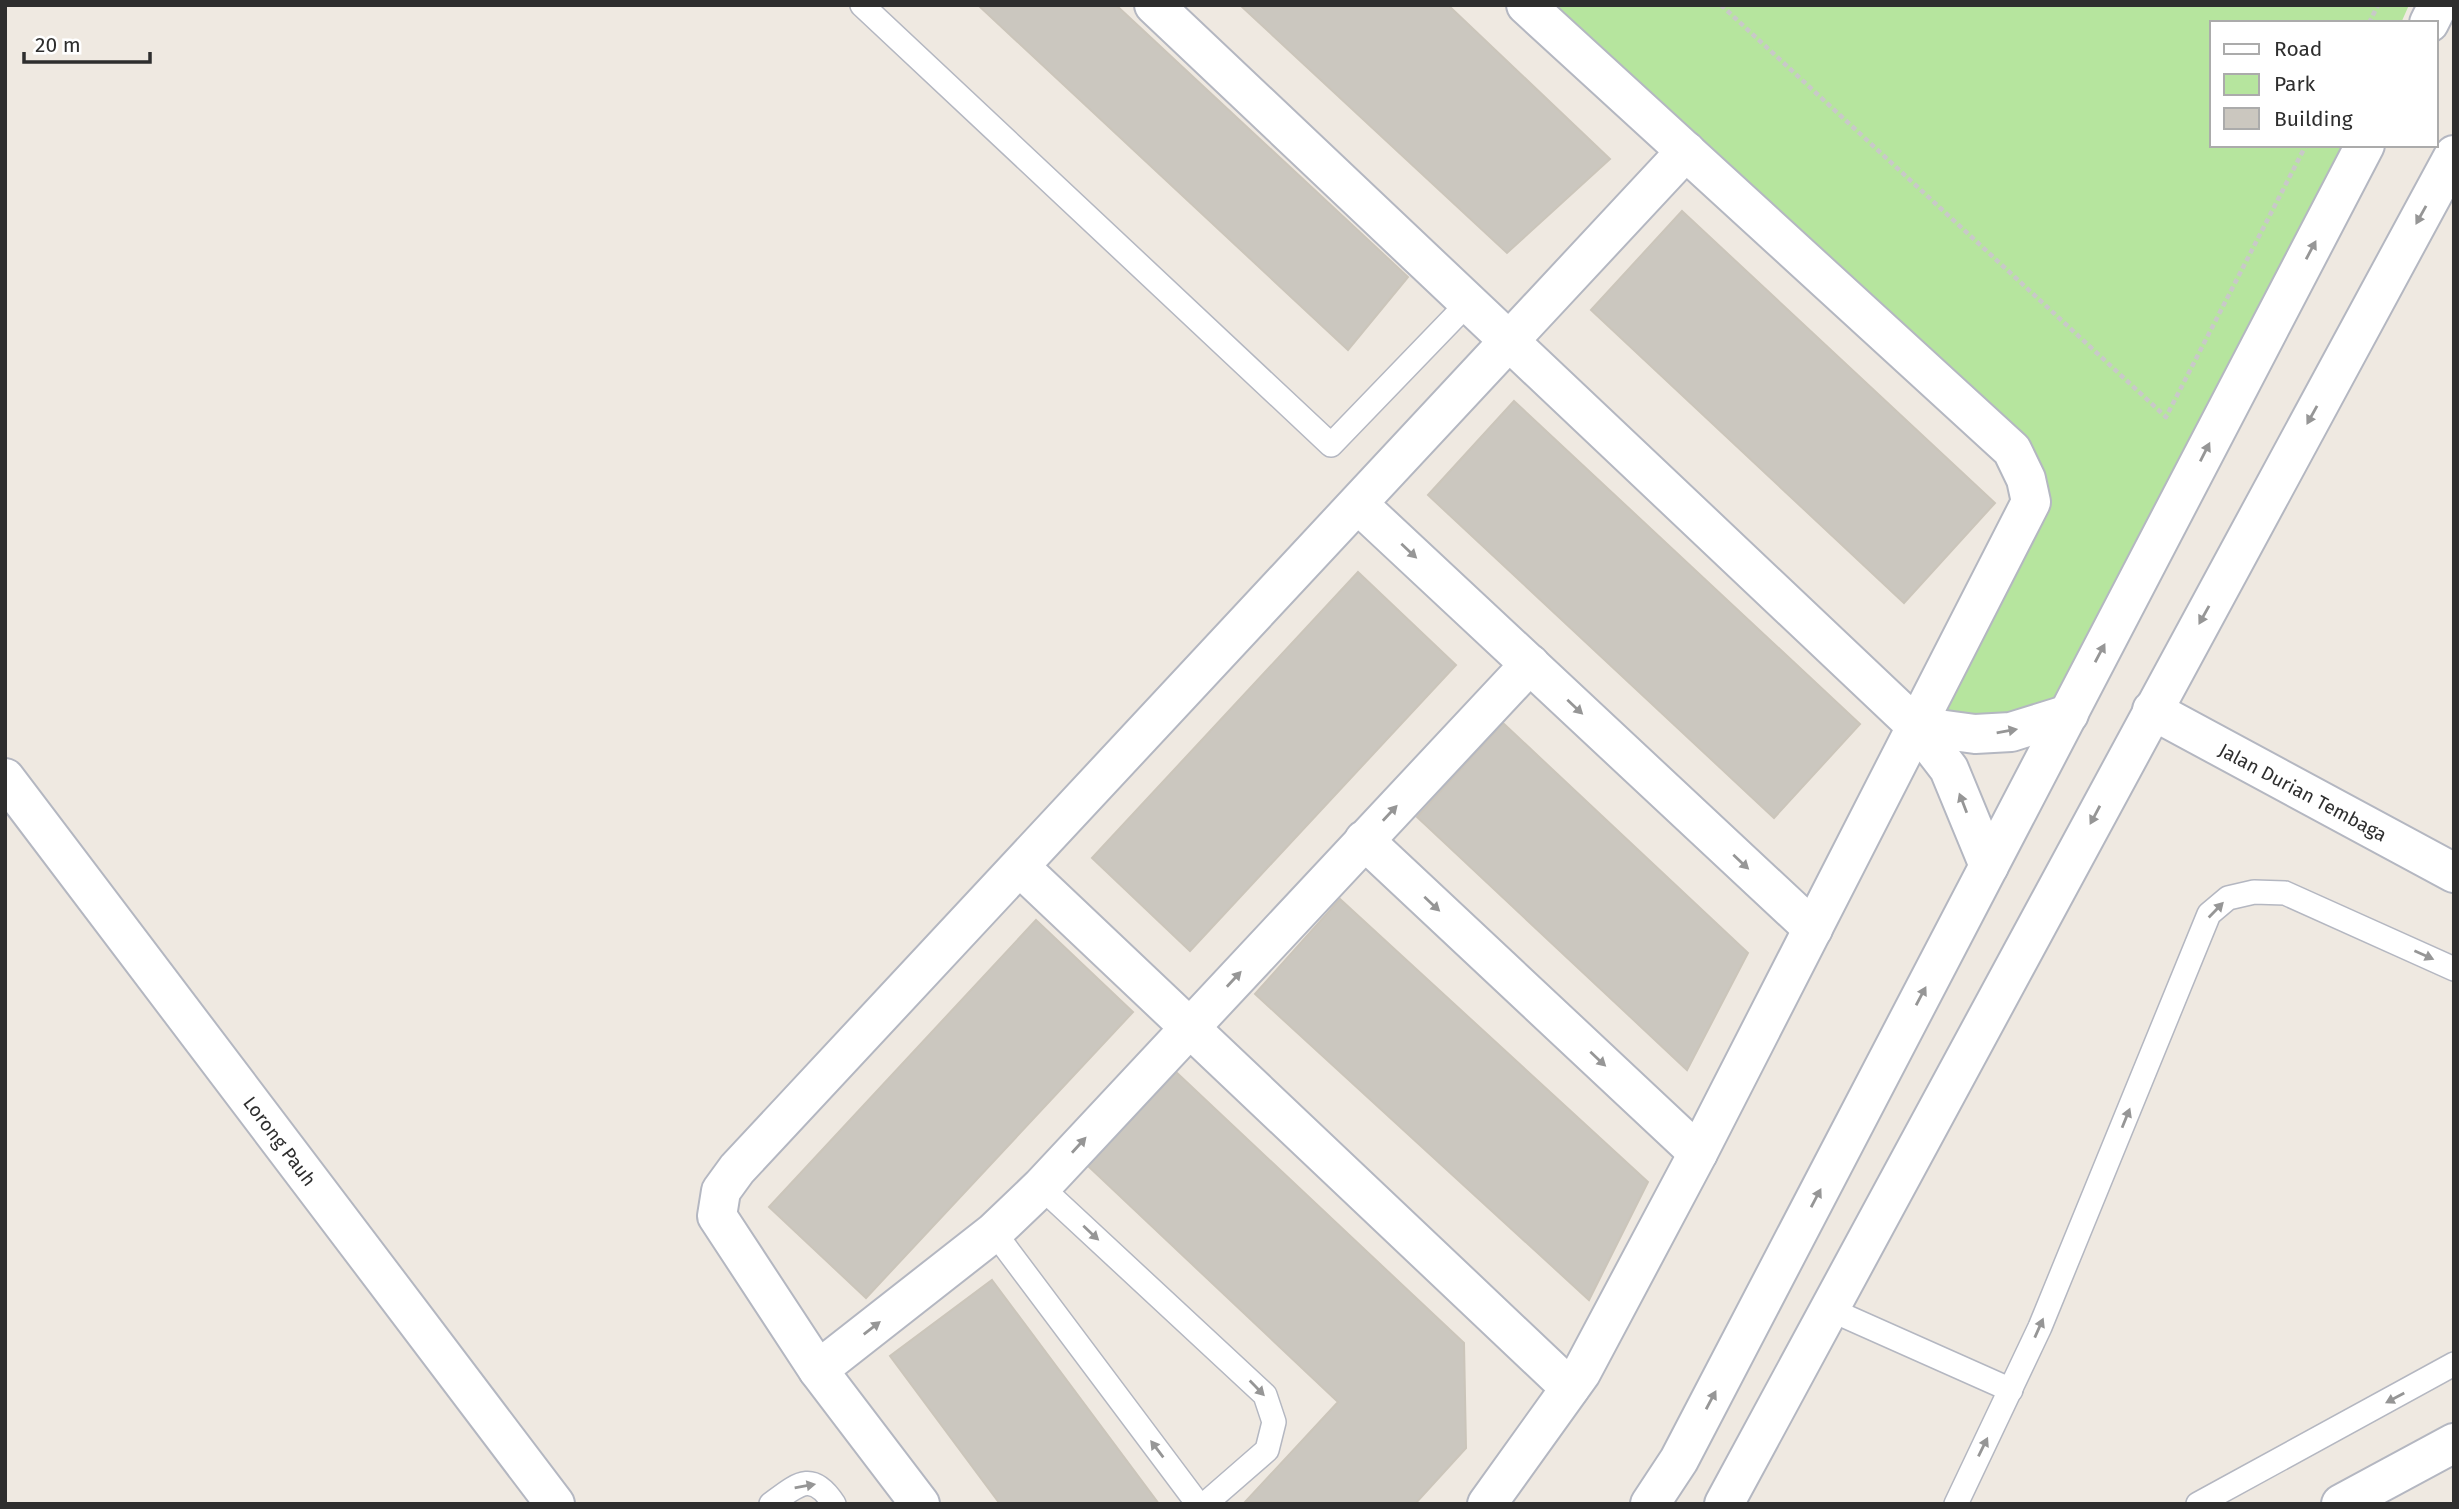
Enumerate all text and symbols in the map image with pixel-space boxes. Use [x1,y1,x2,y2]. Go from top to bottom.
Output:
scale bar [24,21,150,65]
legend [2210,21,2438,147]
text: 20 m [35,32,81,58]
text: Road [2274,36,2322,62]
text: Park [2274,71,2316,97]
text: Building [2274,106,2353,132]
one-way arrow [2415,206,2427,225]
one-way arrow [2305,240,2316,260]
one-way arrow [2307,405,2318,425]
one-way arrow [2199,441,2211,461]
one-way arrow [1400,543,1417,559]
one-way arrow [2198,605,2209,625]
one-way arrow [2094,643,2106,663]
one-way arrow [1566,698,1583,714]
one-way arrow [1996,725,2018,736]
street label: Jalan Durian Tembaga [2215,738,2391,846]
one-way arrow [1958,793,1969,814]
one-way arrow [1381,805,1397,822]
one-way arrow [2090,805,2101,825]
one-way arrow [1732,854,1750,870]
one-way arrow [1423,895,1440,911]
one-way arrow [2208,902,2224,919]
one-way arrow [2414,950,2434,961]
one-way arrow [1225,971,1241,988]
one-way arrow [1916,986,1927,1006]
one-way arrow [1589,1051,1607,1067]
street label: Lorong Pauh [238,1092,321,1191]
one-way arrow [2120,1107,2131,1128]
one-way arrow [1071,1136,1087,1154]
one-way arrow [1810,1188,1822,1208]
one-way arrow [1082,1225,1099,1241]
one-way arrow [2033,1318,2045,1338]
one-way arrow [863,1321,881,1335]
one-way arrow [1249,1380,1266,1397]
one-way arrow [1705,1390,1717,1410]
one-way arrow [2385,1392,2404,1404]
one-way arrow [1978,1437,1989,1457]
one-way arrow [1150,1440,1164,1458]
one-way arrow [794,1480,816,1491]

